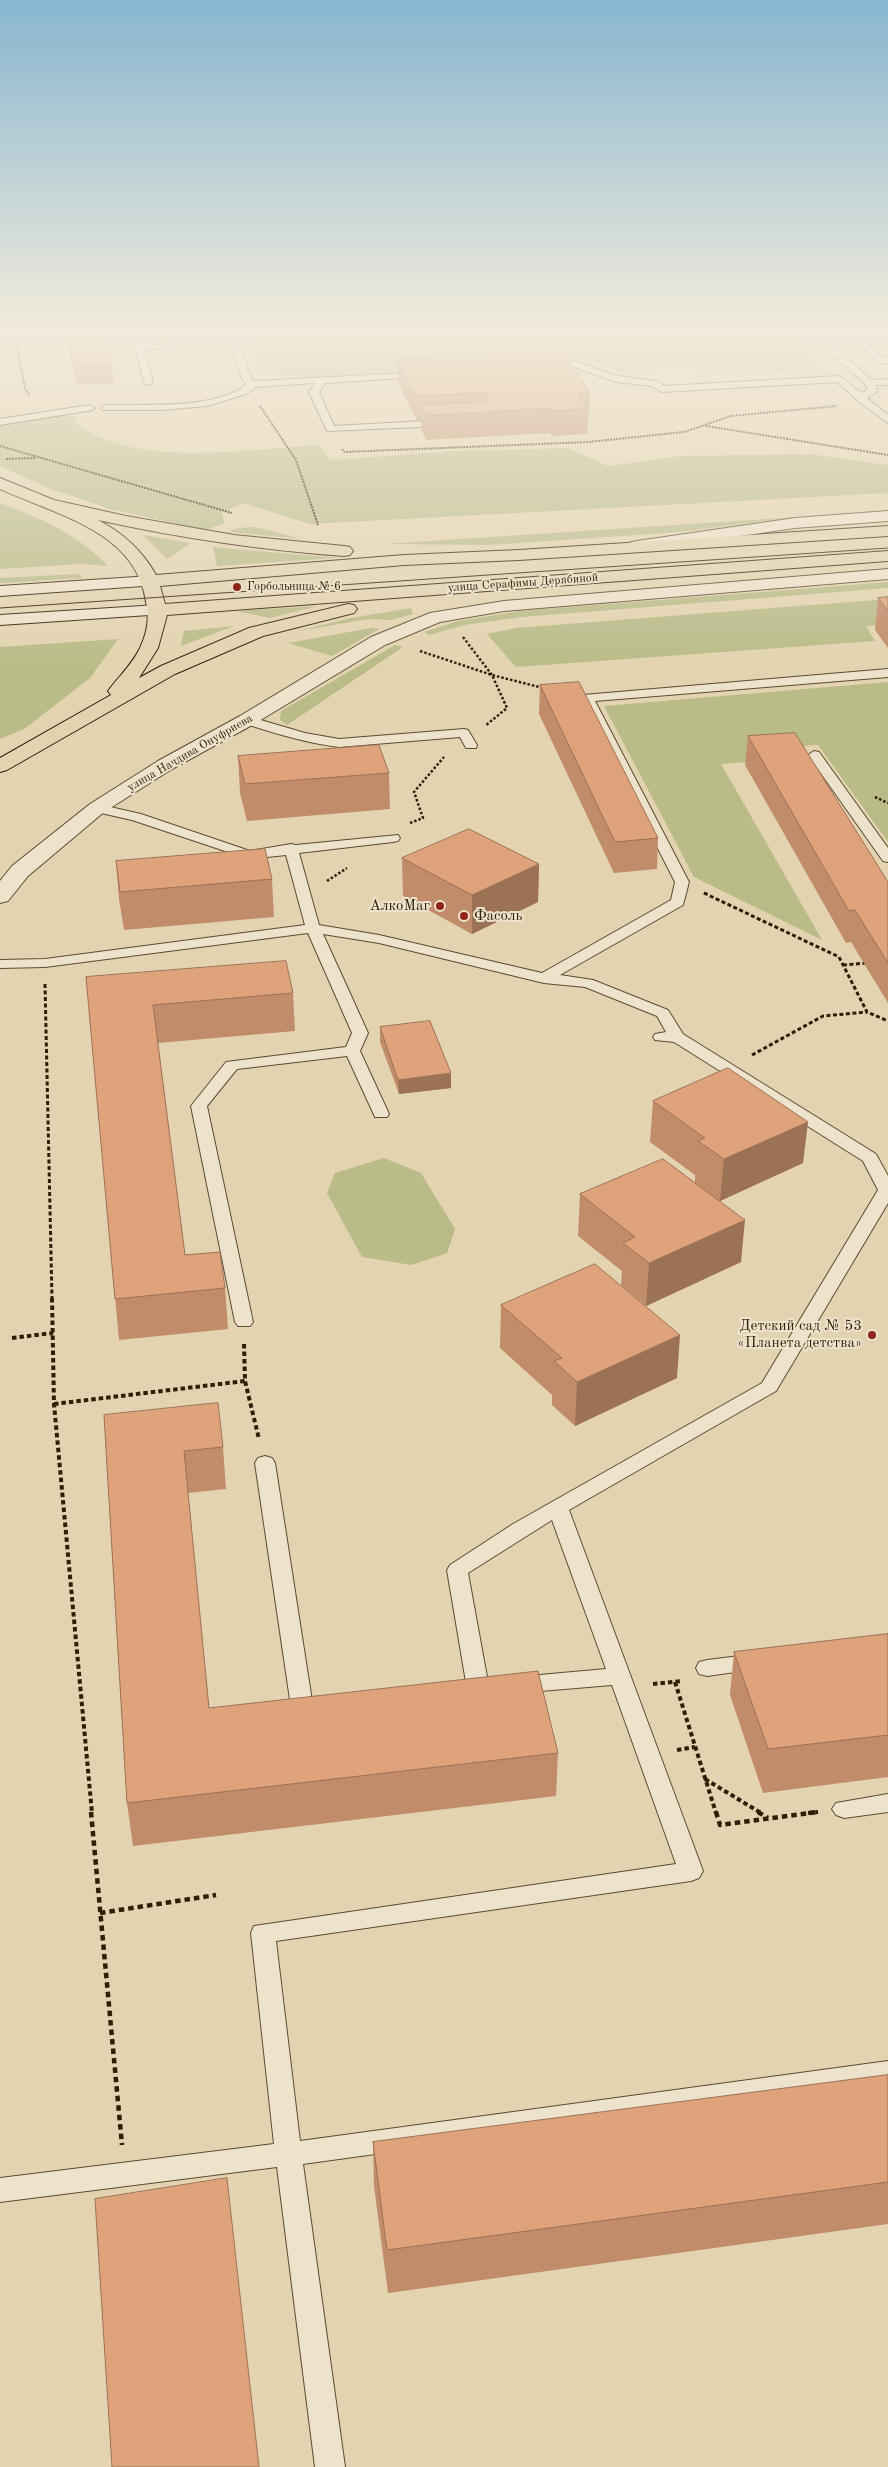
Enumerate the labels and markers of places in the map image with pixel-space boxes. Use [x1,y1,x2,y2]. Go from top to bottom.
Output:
place label: Горбольница № 6 [247,580,341,594]
marker: Горбольница № 6 [231,581,243,593]
place label: АлкоМаг [369,897,430,915]
marker: АлкоМаг [434,900,446,912]
place label: Фасоль [474,907,523,925]
marker: Фасоль [458,910,470,922]
place label: Детский сад № 53 «Планета детства» [737,1317,862,1352]
marker: Детский сад № 53 «Планета детства» [866,1329,878,1341]

